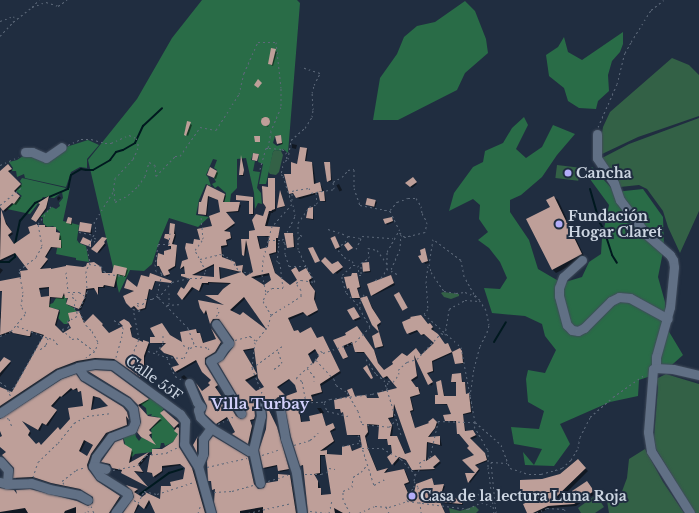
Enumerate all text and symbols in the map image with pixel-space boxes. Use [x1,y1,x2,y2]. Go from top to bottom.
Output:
place label: Cancha [576,165,632,181]
marker: Cancha [563,168,573,178]
place label: Fundación Hogar Claret [568,208,662,240]
marker: Fundación Hogar Claret [553,218,565,230]
street label: Calle 55F [123,352,185,404]
district label: Villa Turbay [211,395,309,413]
place label: Casa de la lectura Luna Roja [420,488,627,504]
marker: Casa de la lectura Luna Roja [407,491,417,501]

